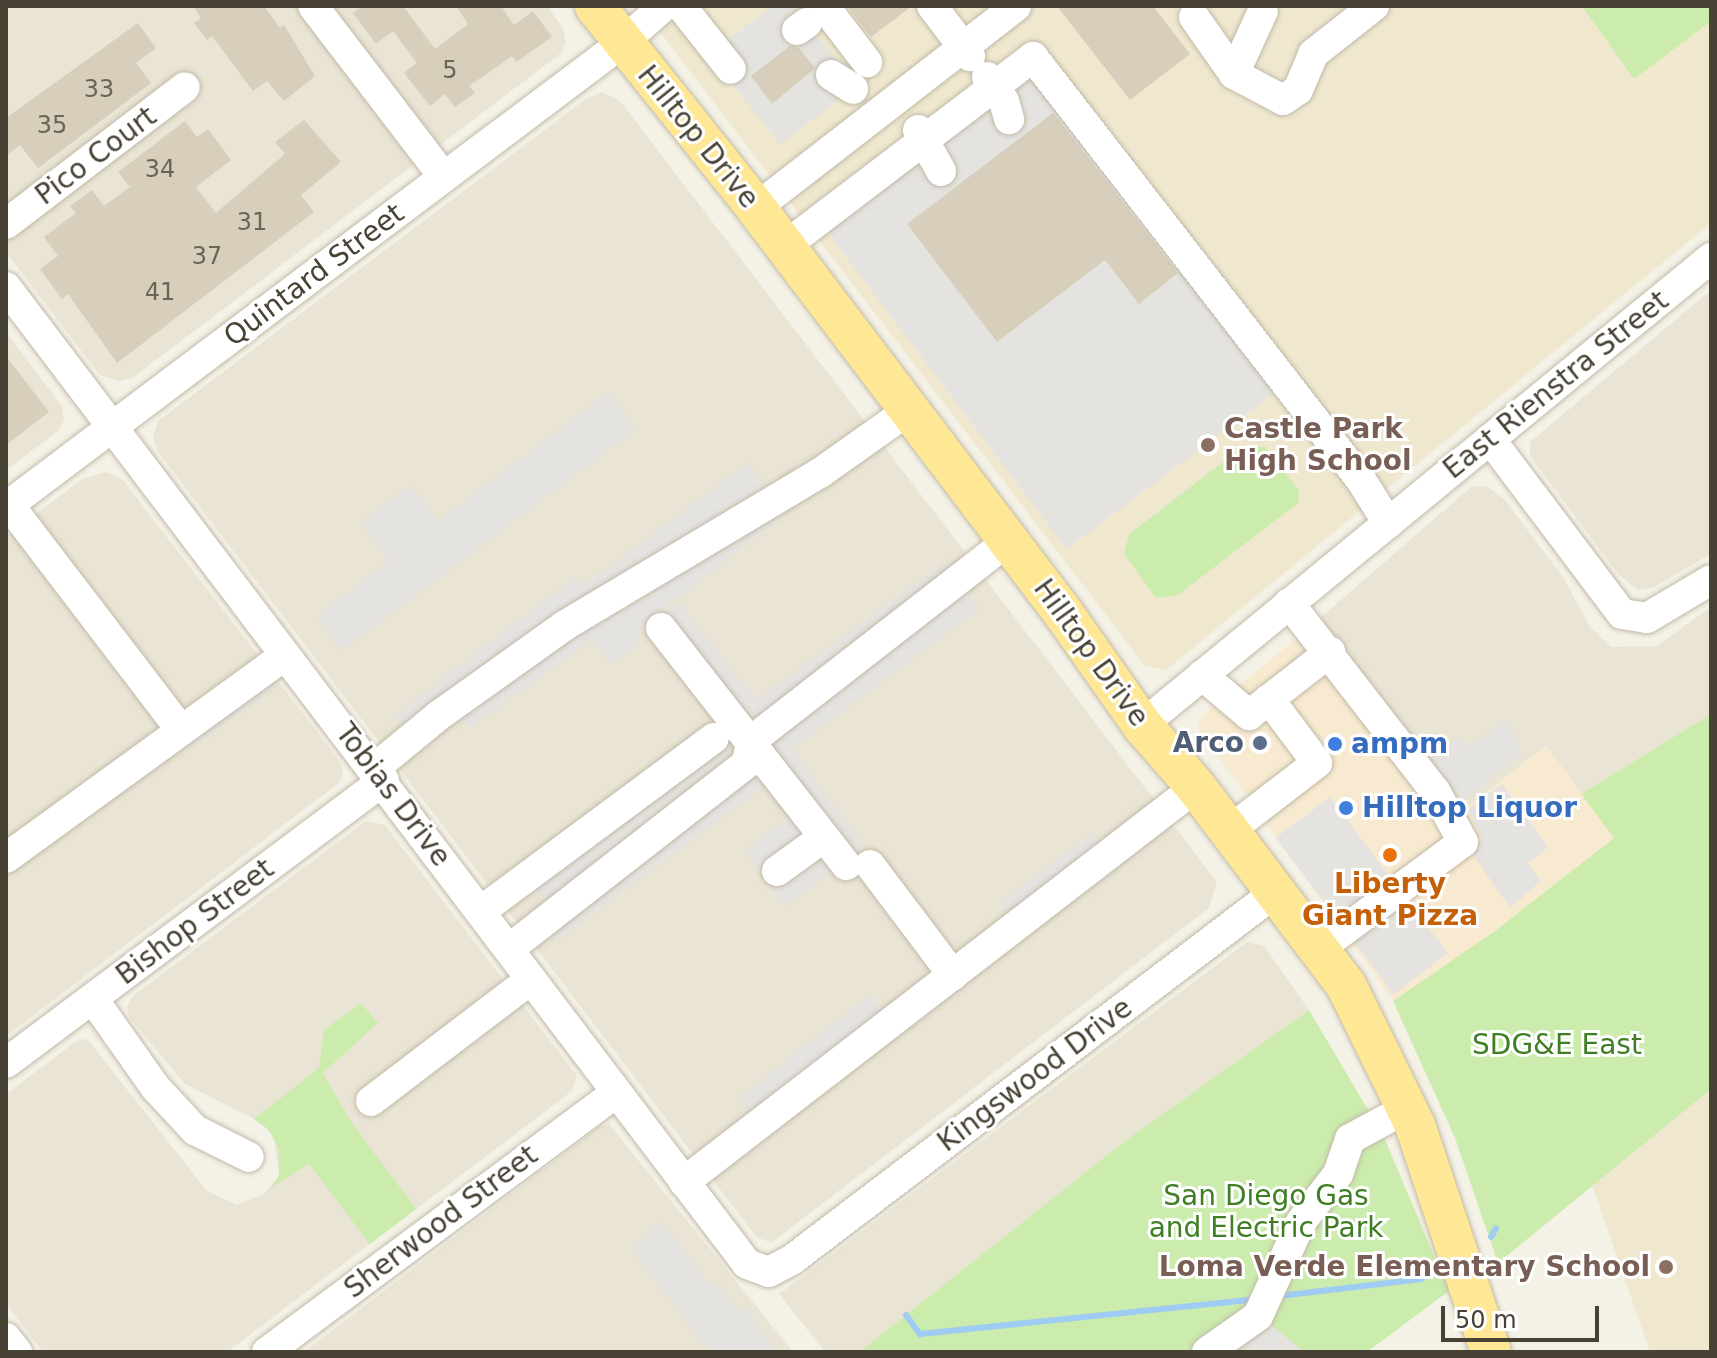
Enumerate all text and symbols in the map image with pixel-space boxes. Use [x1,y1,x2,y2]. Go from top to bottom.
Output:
house number: 5 [442,57,458,85]
street label: Hilltop Drive [630,59,766,215]
house number: 33 [84,76,114,104]
street label: Pico Court [29,100,163,212]
house number: 35 [37,112,67,140]
house number: 34 [145,156,175,184]
street label: Quintard Street [218,197,410,353]
house number: 31 [237,209,267,237]
house number: 37 [192,243,222,271]
house number: 41 [145,279,175,307]
street label: East Rienstra Street [1437,284,1675,486]
place label: Castle Park High School [1224,412,1412,478]
marker: Castle Park High School [1199,436,1217,454]
street label: Hilltop Drive [1026,573,1156,733]
street label: Tobias Drive [328,717,458,873]
place label: Arco [1173,726,1244,760]
place label: ampm [1351,727,1448,761]
marker: Arco [1251,734,1269,752]
marker: ampm [1326,735,1344,753]
place label: Hilltop Liquor [1362,791,1577,825]
marker: Hilltop Liquor [1337,799,1355,817]
marker: Liberty Giant Pizza [1381,846,1399,864]
street label: Bishop Street [110,852,280,992]
place label: Liberty Giant Pizza [1302,867,1478,933]
street label: Kingswood Drive [931,991,1139,1159]
park label: SDG&E East [1472,1028,1642,1062]
street label: Sherwood Street [338,1138,544,1306]
park label: San Diego Gas and Electric Park [1149,1179,1383,1245]
place label: Loma Verde Elementary School [1159,1250,1650,1284]
marker: Loma Verde Elementary School [1657,1258,1675,1276]
scale bar [1445,1290,1603,1340]
text: 50 m [1455,1306,1517,1334]

